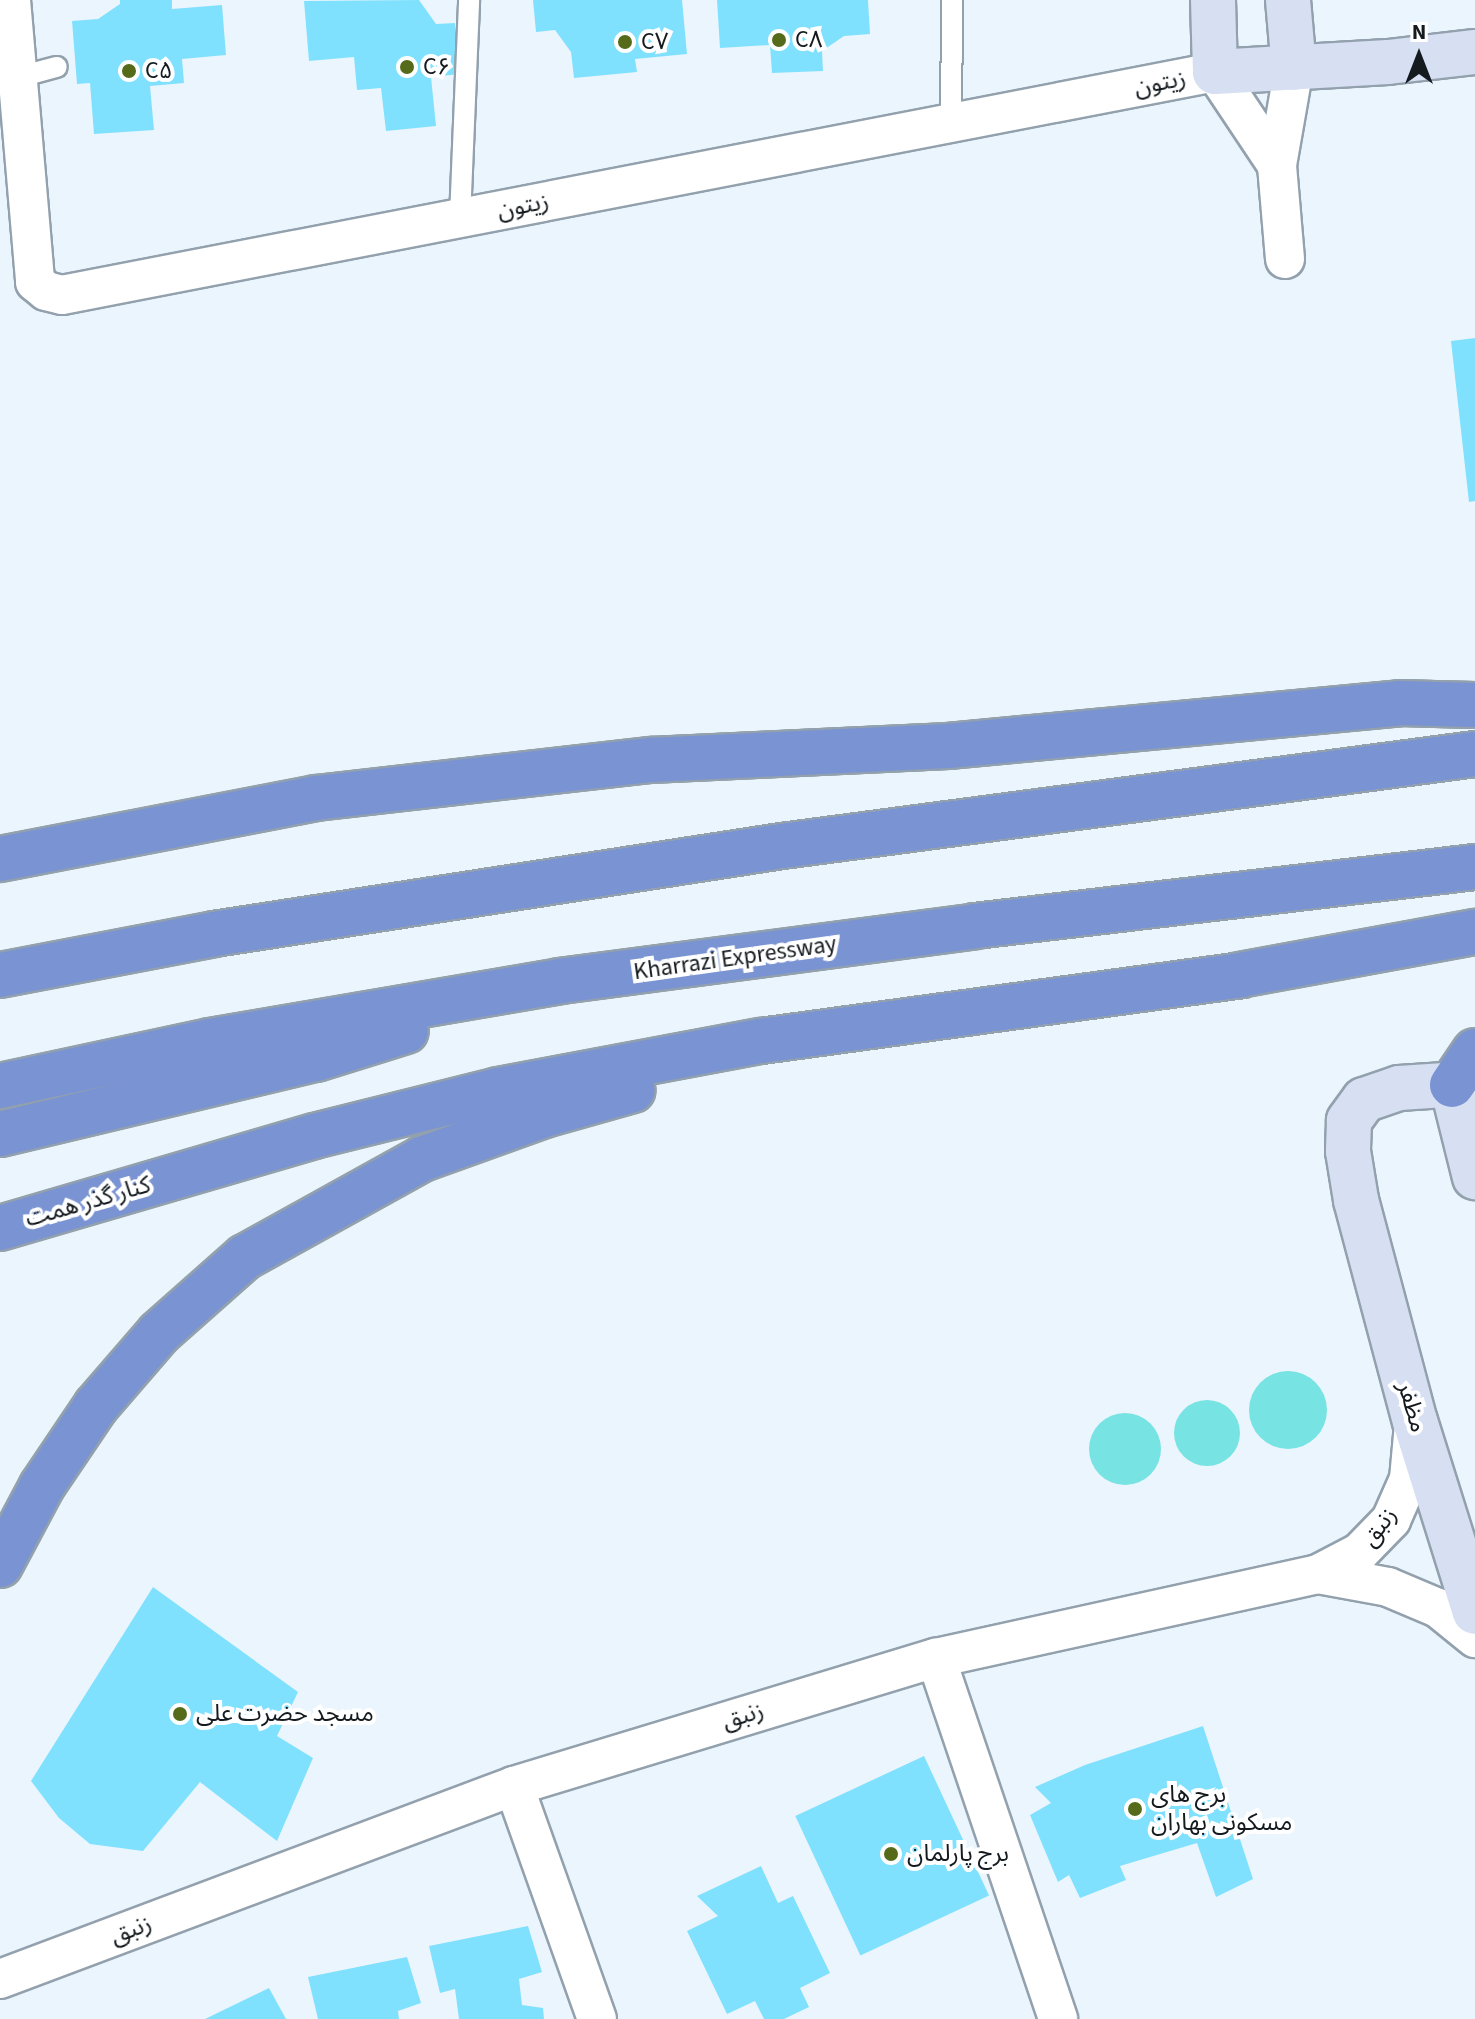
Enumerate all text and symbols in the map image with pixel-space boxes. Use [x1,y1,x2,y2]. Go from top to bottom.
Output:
north arrow [1379,16,1459,96]
text: N [1412,16,1426,48]
place label: C۸ [795,26,822,54]
place label: C۷ [641,28,668,56]
marker: C۸ [770,31,788,49]
marker: C۷ [616,33,634,51]
place label: C۶ [423,53,450,81]
place label: C۵ [145,57,172,85]
marker: C۶ [398,58,416,76]
marker: C۵ [120,62,138,80]
street label: زیتون [1132,64,1188,102]
street label: زیتون [495,187,551,225]
street label: Kharrazi Expressway [632,930,838,986]
street label: کنار گذر همت [22,1170,154,1234]
street label: مظفر [1391,1379,1433,1435]
street label: زنبق [1355,1502,1403,1552]
street label: زنبق [719,1696,767,1736]
place label: مسجد حضرت علی [196,1700,374,1728]
marker: مسجد حضرت علی [171,1705,189,1723]
place label: برج های مسکونی بهاران [1151,1781,1292,1837]
marker: برج های مسکونی بهاران [1126,1800,1144,1818]
place label: برج پارلمان [907,1840,1009,1868]
marker: برج پارلمان [882,1845,900,1863]
street label: زنبق [106,1909,156,1951]

